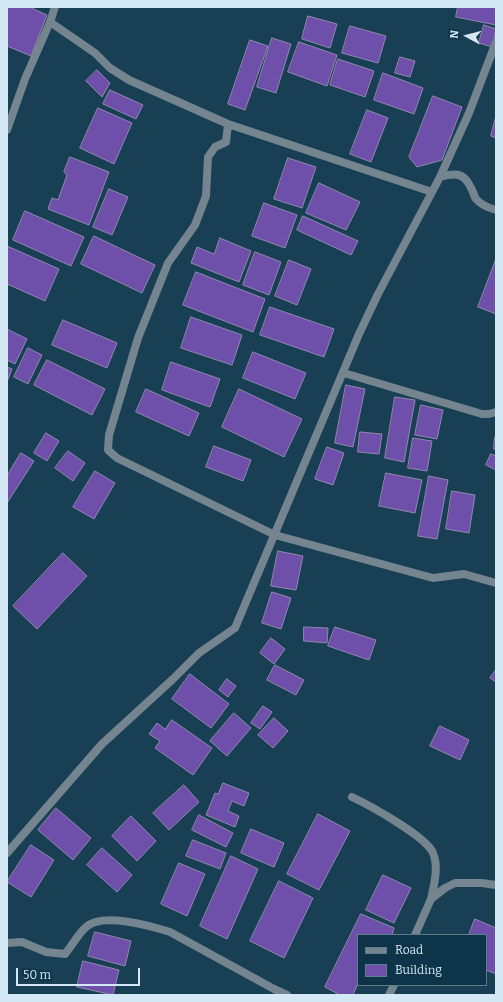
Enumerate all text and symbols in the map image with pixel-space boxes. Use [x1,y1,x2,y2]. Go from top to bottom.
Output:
north arrow [447,16,487,56]
text: N [448,29,462,39]
legend [357,934,487,986]
text: Road [395,943,423,957]
scale bar [18,960,142,986]
text: Building [395,963,442,977]
text: 50 m [23,968,51,982]

